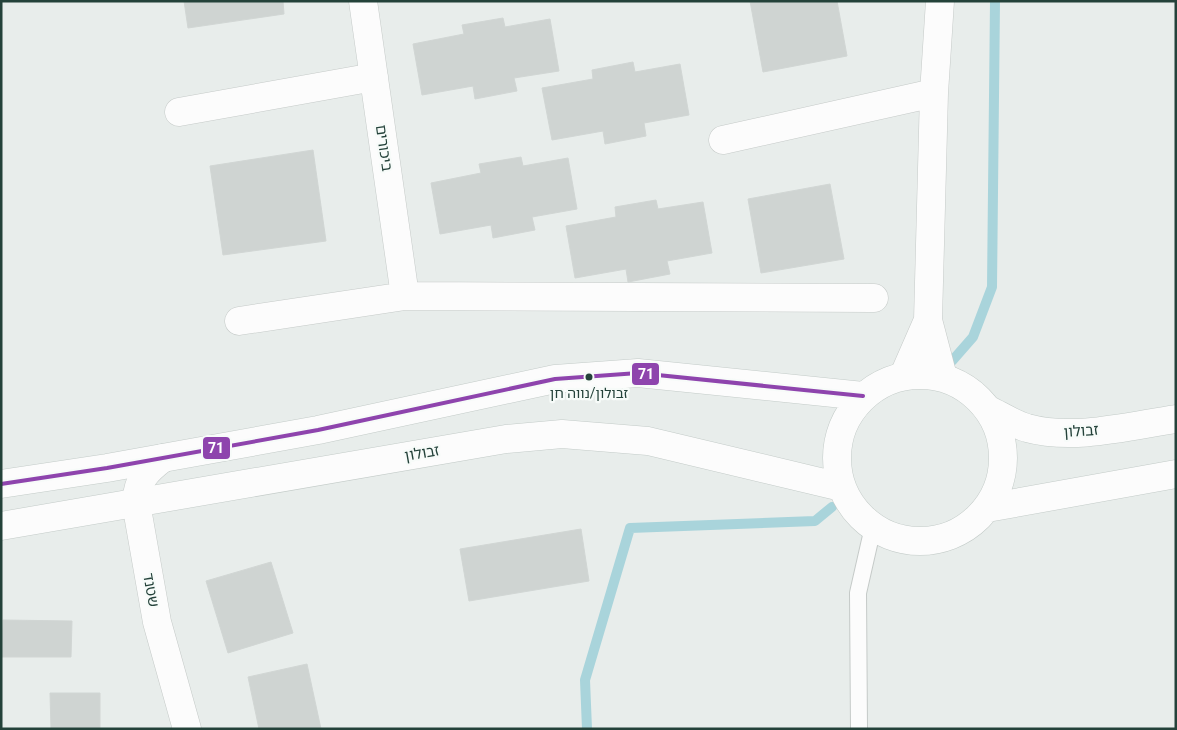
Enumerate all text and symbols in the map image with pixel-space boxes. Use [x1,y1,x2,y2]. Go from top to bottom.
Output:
street label: ביכורים [372,123,396,173]
line badge: 71 [631,362,660,386]
text: 71 [638,366,654,382]
marker: זבולון/נווה חן [584,372,594,382]
place label: זבולון/נווה חן [550,385,629,401]
street label: זבולון [1063,421,1099,441]
line badge: 71 [202,436,231,460]
text: 71 [208,440,224,456]
street label: זבולון [403,441,441,465]
street label: שטנד [139,572,163,608]

